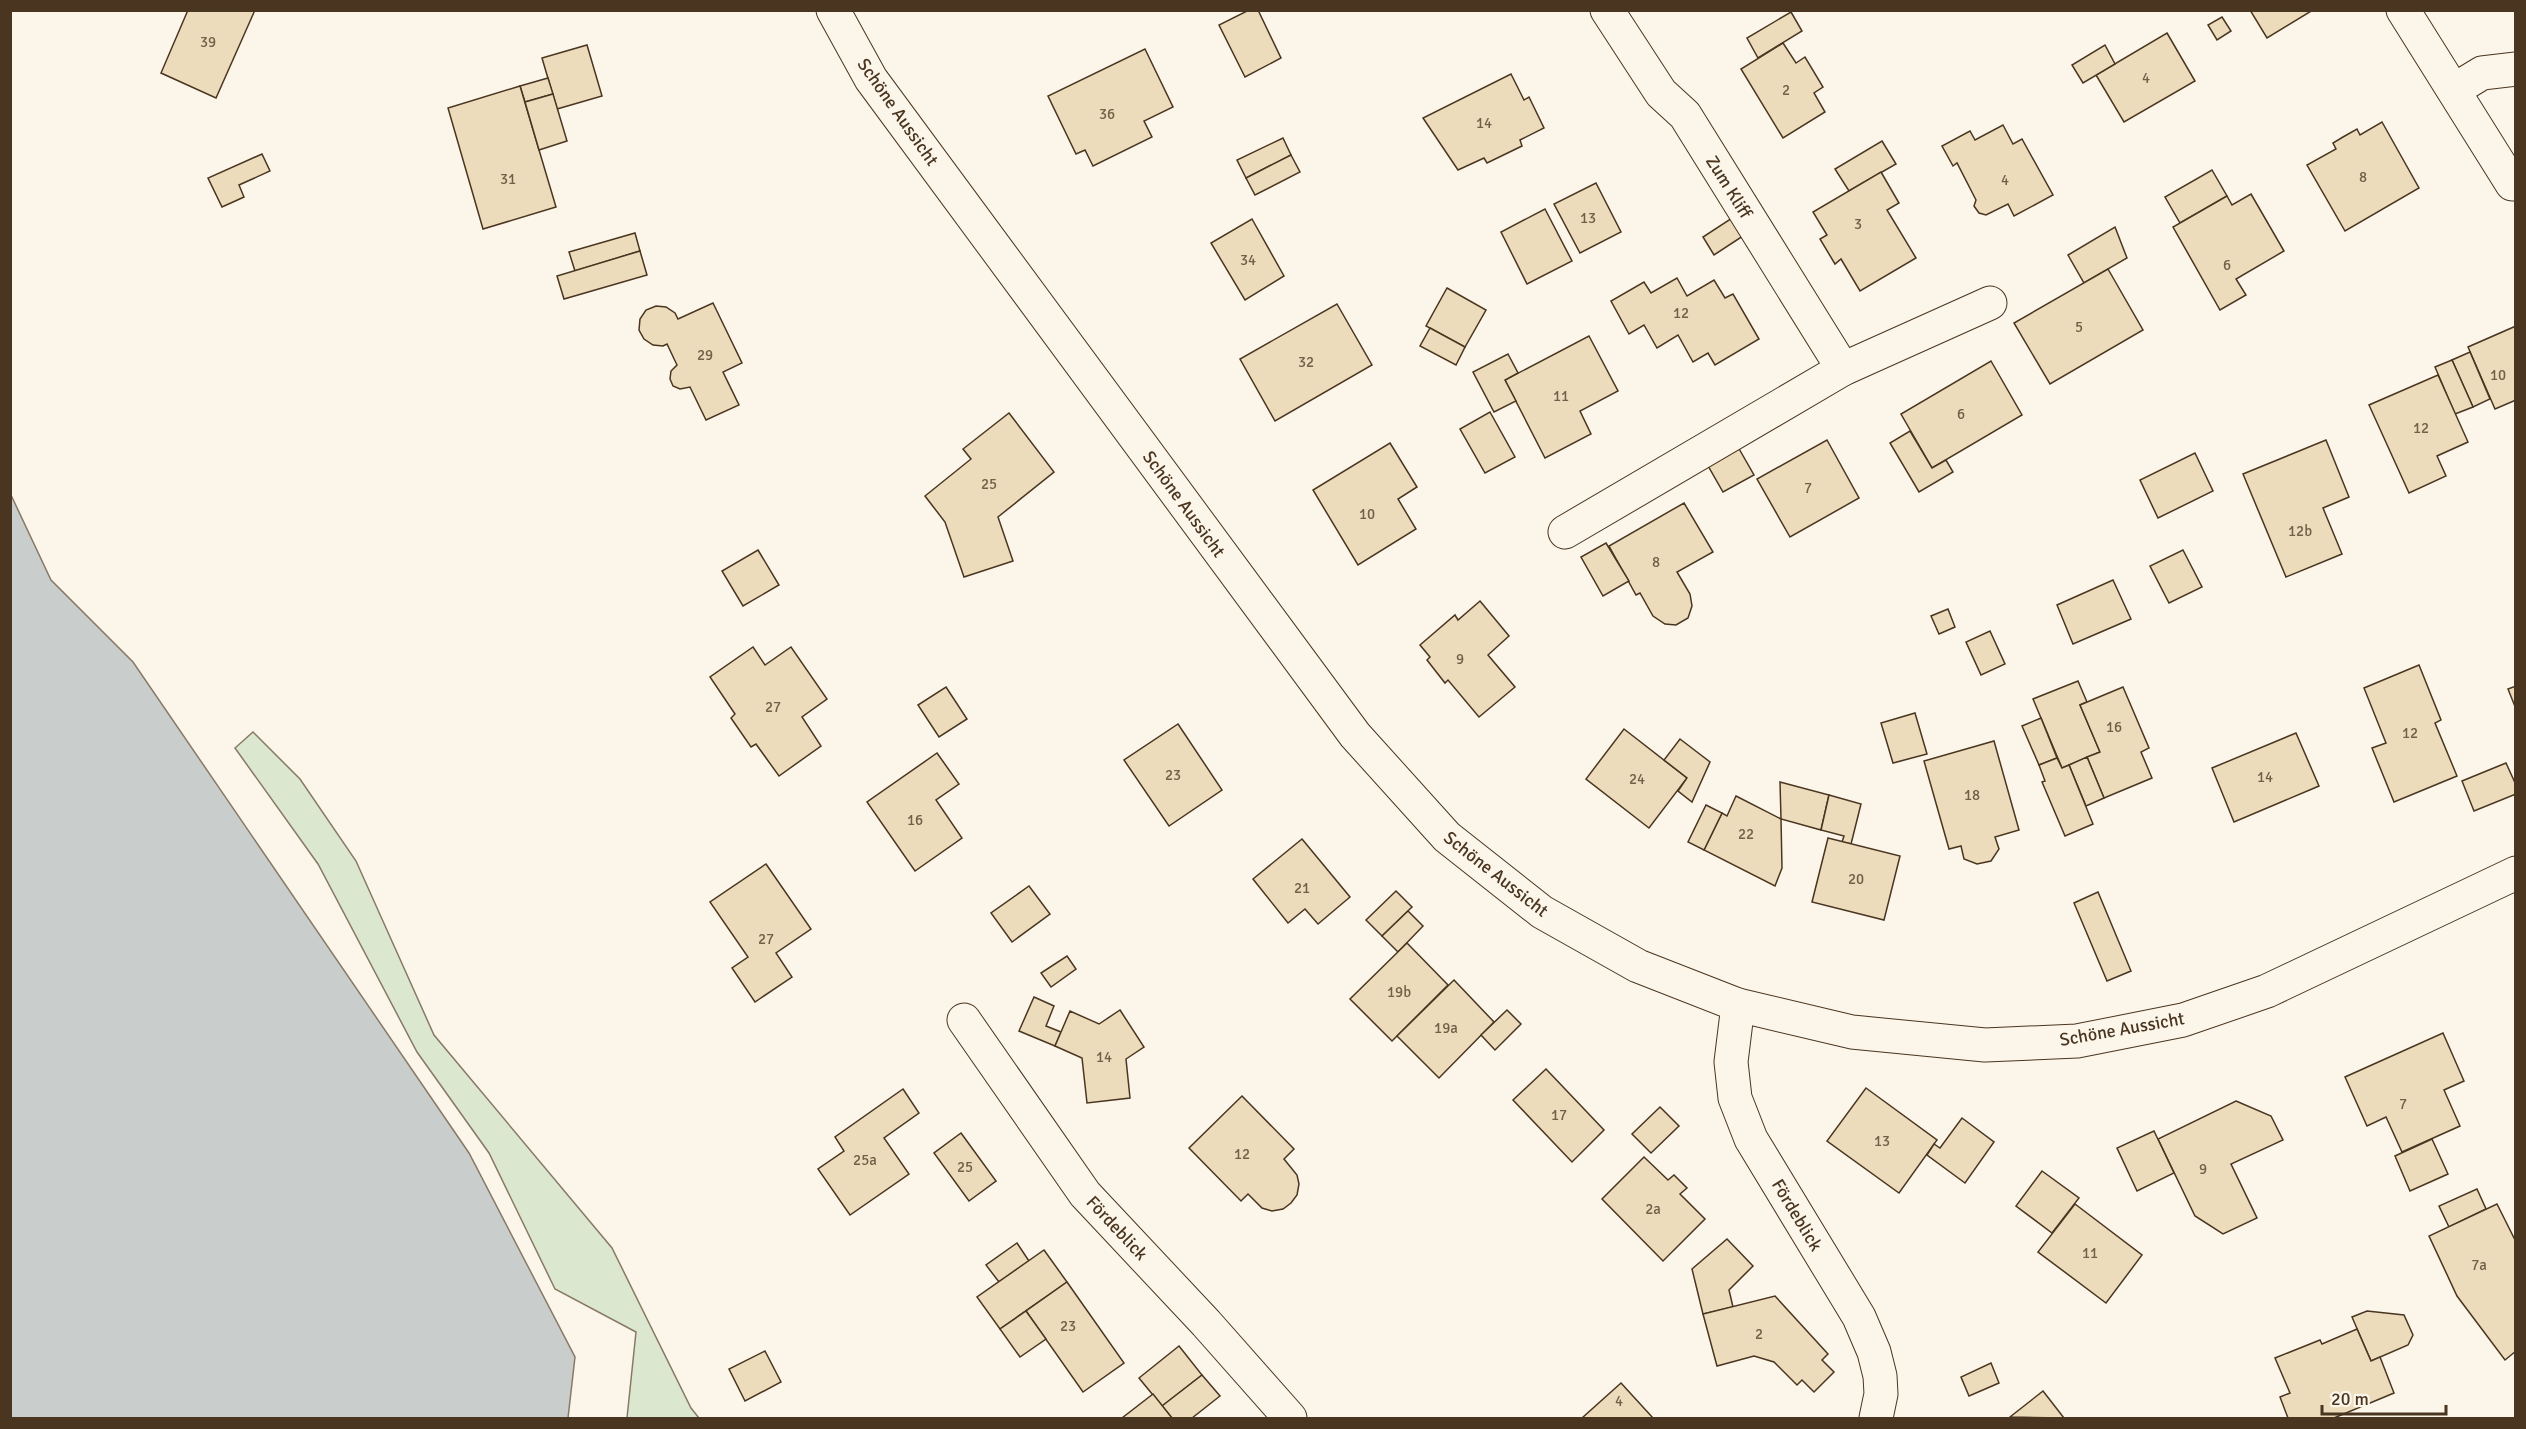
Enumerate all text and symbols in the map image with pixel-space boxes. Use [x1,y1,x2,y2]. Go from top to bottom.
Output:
house number: 39 [200,33,216,51]
street label: Schöne Aussicht [853,54,943,170]
house number: 4 [2142,69,2150,87]
house number: 2 [1782,81,1790,99]
house number: 36 [1099,105,1115,123]
house number: 14 [1476,114,1492,132]
street label: Zum Kliff [1701,151,1758,224]
house number: 8 [2359,168,2367,186]
house number: 31 [500,170,516,188]
house number: 4 [2001,171,2009,189]
house number: 13 [1580,209,1596,227]
house number: 3 [1854,215,1862,233]
house number: 34 [1240,251,1256,269]
house number: 6 [2223,256,2231,274]
house number: 12 [1673,304,1689,322]
house number: 5 [2075,318,2083,336]
house number: 29 [697,346,713,364]
house number: 32 [1298,353,1314,371]
house number: 10 [2490,366,2506,384]
house number: 11 [1553,387,1569,405]
house number: 6 [1957,405,1965,423]
house number: 12 [2413,419,2429,437]
street label: Schöne Aussicht [1138,446,1230,562]
house number: 25 [981,475,997,493]
house number: 7 [1804,479,1812,497]
house number: 10 [1359,505,1375,523]
house number: 12b [2288,522,2312,540]
house number: 8 [1652,553,1660,571]
house number: 9 [1456,650,1464,668]
house number: 27 [765,698,781,716]
house number: 16 [2106,718,2122,736]
house number: 12 [2402,724,2418,742]
house number: 23 [1165,766,1181,784]
house number: 14 [2257,768,2273,786]
house number: 24 [1629,770,1645,788]
house number: 18 [1964,786,1980,804]
house number: 16 [907,811,923,829]
house number: 22 [1738,825,1754,843]
street label: Schöne Aussicht [1439,826,1553,922]
house number: 20 [1848,870,1864,888]
house number: 21 [1294,879,1310,897]
house number: 27 [758,930,774,948]
house number: 19b [1387,983,1411,1001]
street label: Schöne Aussicht [2058,1007,2186,1051]
house number: 19a [1434,1019,1458,1037]
house number: 14 [1096,1048,1112,1066]
house number: 7 [2399,1095,2407,1113]
house number: 17 [1551,1106,1567,1124]
house number: 13 [1874,1132,1890,1150]
house number: 12 [1234,1145,1250,1163]
house number: 25a [853,1151,877,1169]
house number: 25 [957,1158,973,1176]
house number: 9 [2199,1160,2207,1178]
street label: Fördeblick [1767,1175,1827,1255]
street label: Fördeblick [1082,1191,1152,1265]
house number: 2a [1645,1200,1661,1218]
house number: 11 [2082,1244,2098,1262]
house number: 7a [2471,1256,2487,1274]
house number: 23 [1060,1317,1076,1335]
house number: 2 [1755,1325,1763,1343]
scale bar [2322,1378,2446,1416]
text: 20 m [2331,1388,2369,1410]
house number: 4 [1615,1392,1623,1410]

